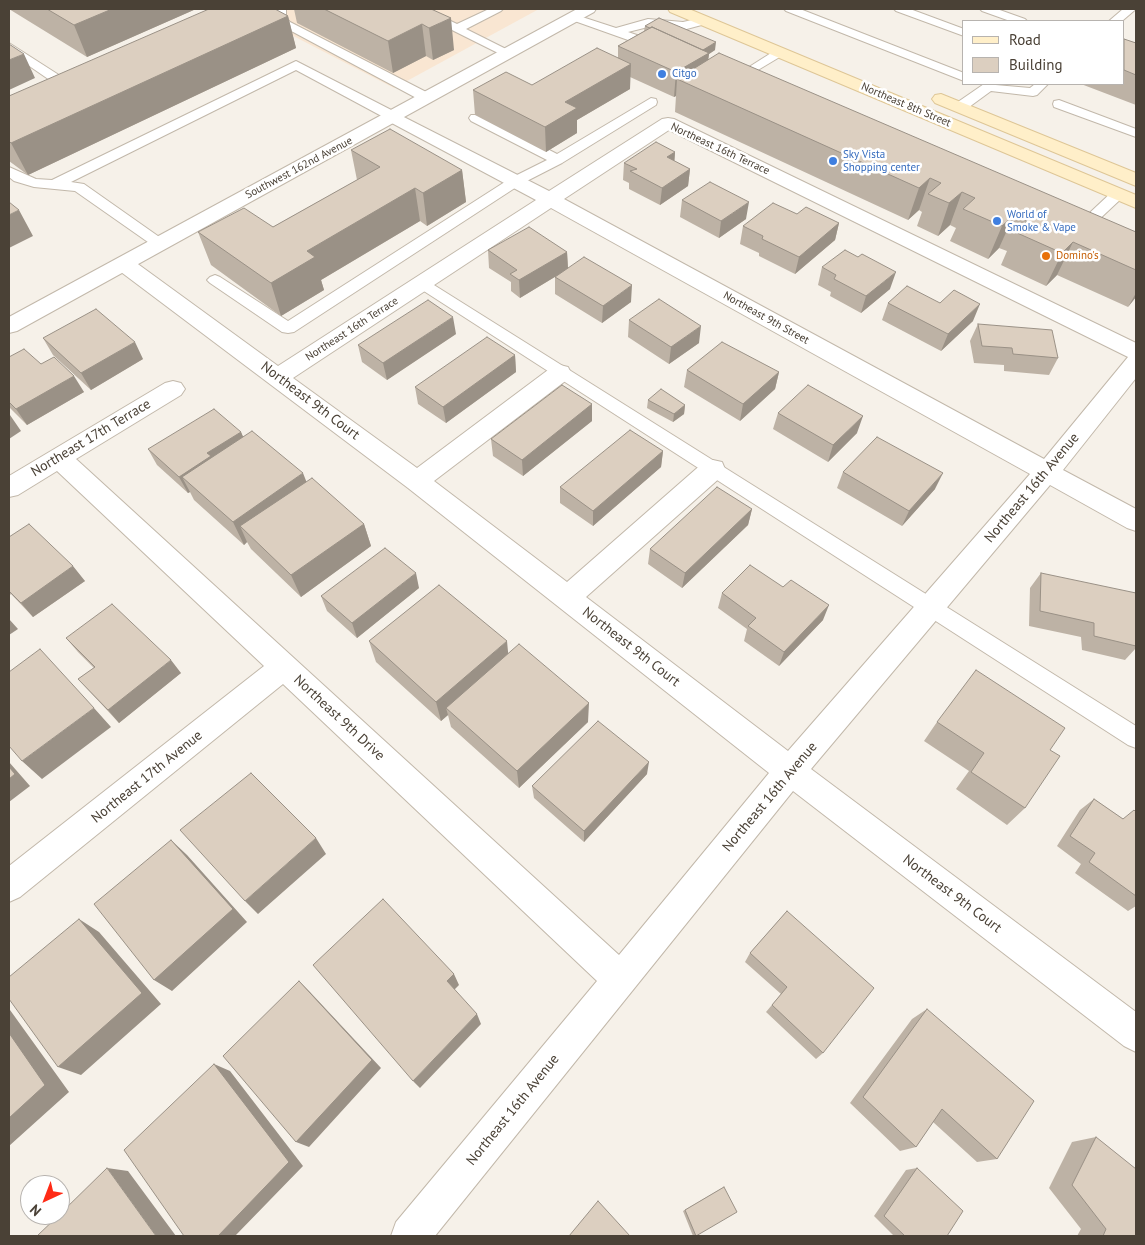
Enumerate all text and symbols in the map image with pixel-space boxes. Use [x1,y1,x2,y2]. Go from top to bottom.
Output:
legend [962,20,1125,85]
text: Road [1009,30,1041,49]
text: Building [1009,55,1063,74]
place label: Citgo [672,67,697,81]
marker: Citgo [656,68,668,80]
street label: Northeast 8th Street [859,80,953,130]
street label: Northeast 16th Terrace [668,120,772,178]
street label: Southwest 162nd Avenue [243,134,355,202]
place label: Sky Vista Shopping center [843,148,920,174]
marker: Sky Vista Shopping center [827,155,839,167]
place label: World of Smoke & Vape [1007,208,1076,234]
marker: World of Smoke & Vape [991,215,1003,227]
place label: Domino's [1056,249,1099,263]
marker: Domino's [1040,250,1052,262]
street label: Northeast 9th Street [721,289,811,347]
street label: Northeast 16th Terrace [303,294,401,364]
street label: Northeast 9th Court [257,358,363,444]
street label: Northeast 17th Terrace [28,396,154,480]
street label: Northeast 16th Avenue [981,430,1083,546]
street label: Northeast 9th Court [579,604,683,690]
street label: Northeast 9th Drive [290,672,388,764]
street label: Northeast 17th Avenue [88,727,206,827]
street label: Northeast 16th Avenue [719,739,821,855]
street label: Northeast 9th Court [899,851,1005,937]
street label: Northeast 16th Avenue [463,1051,563,1169]
north arrow [20,1175,70,1225]
text: N [26,1201,45,1220]

